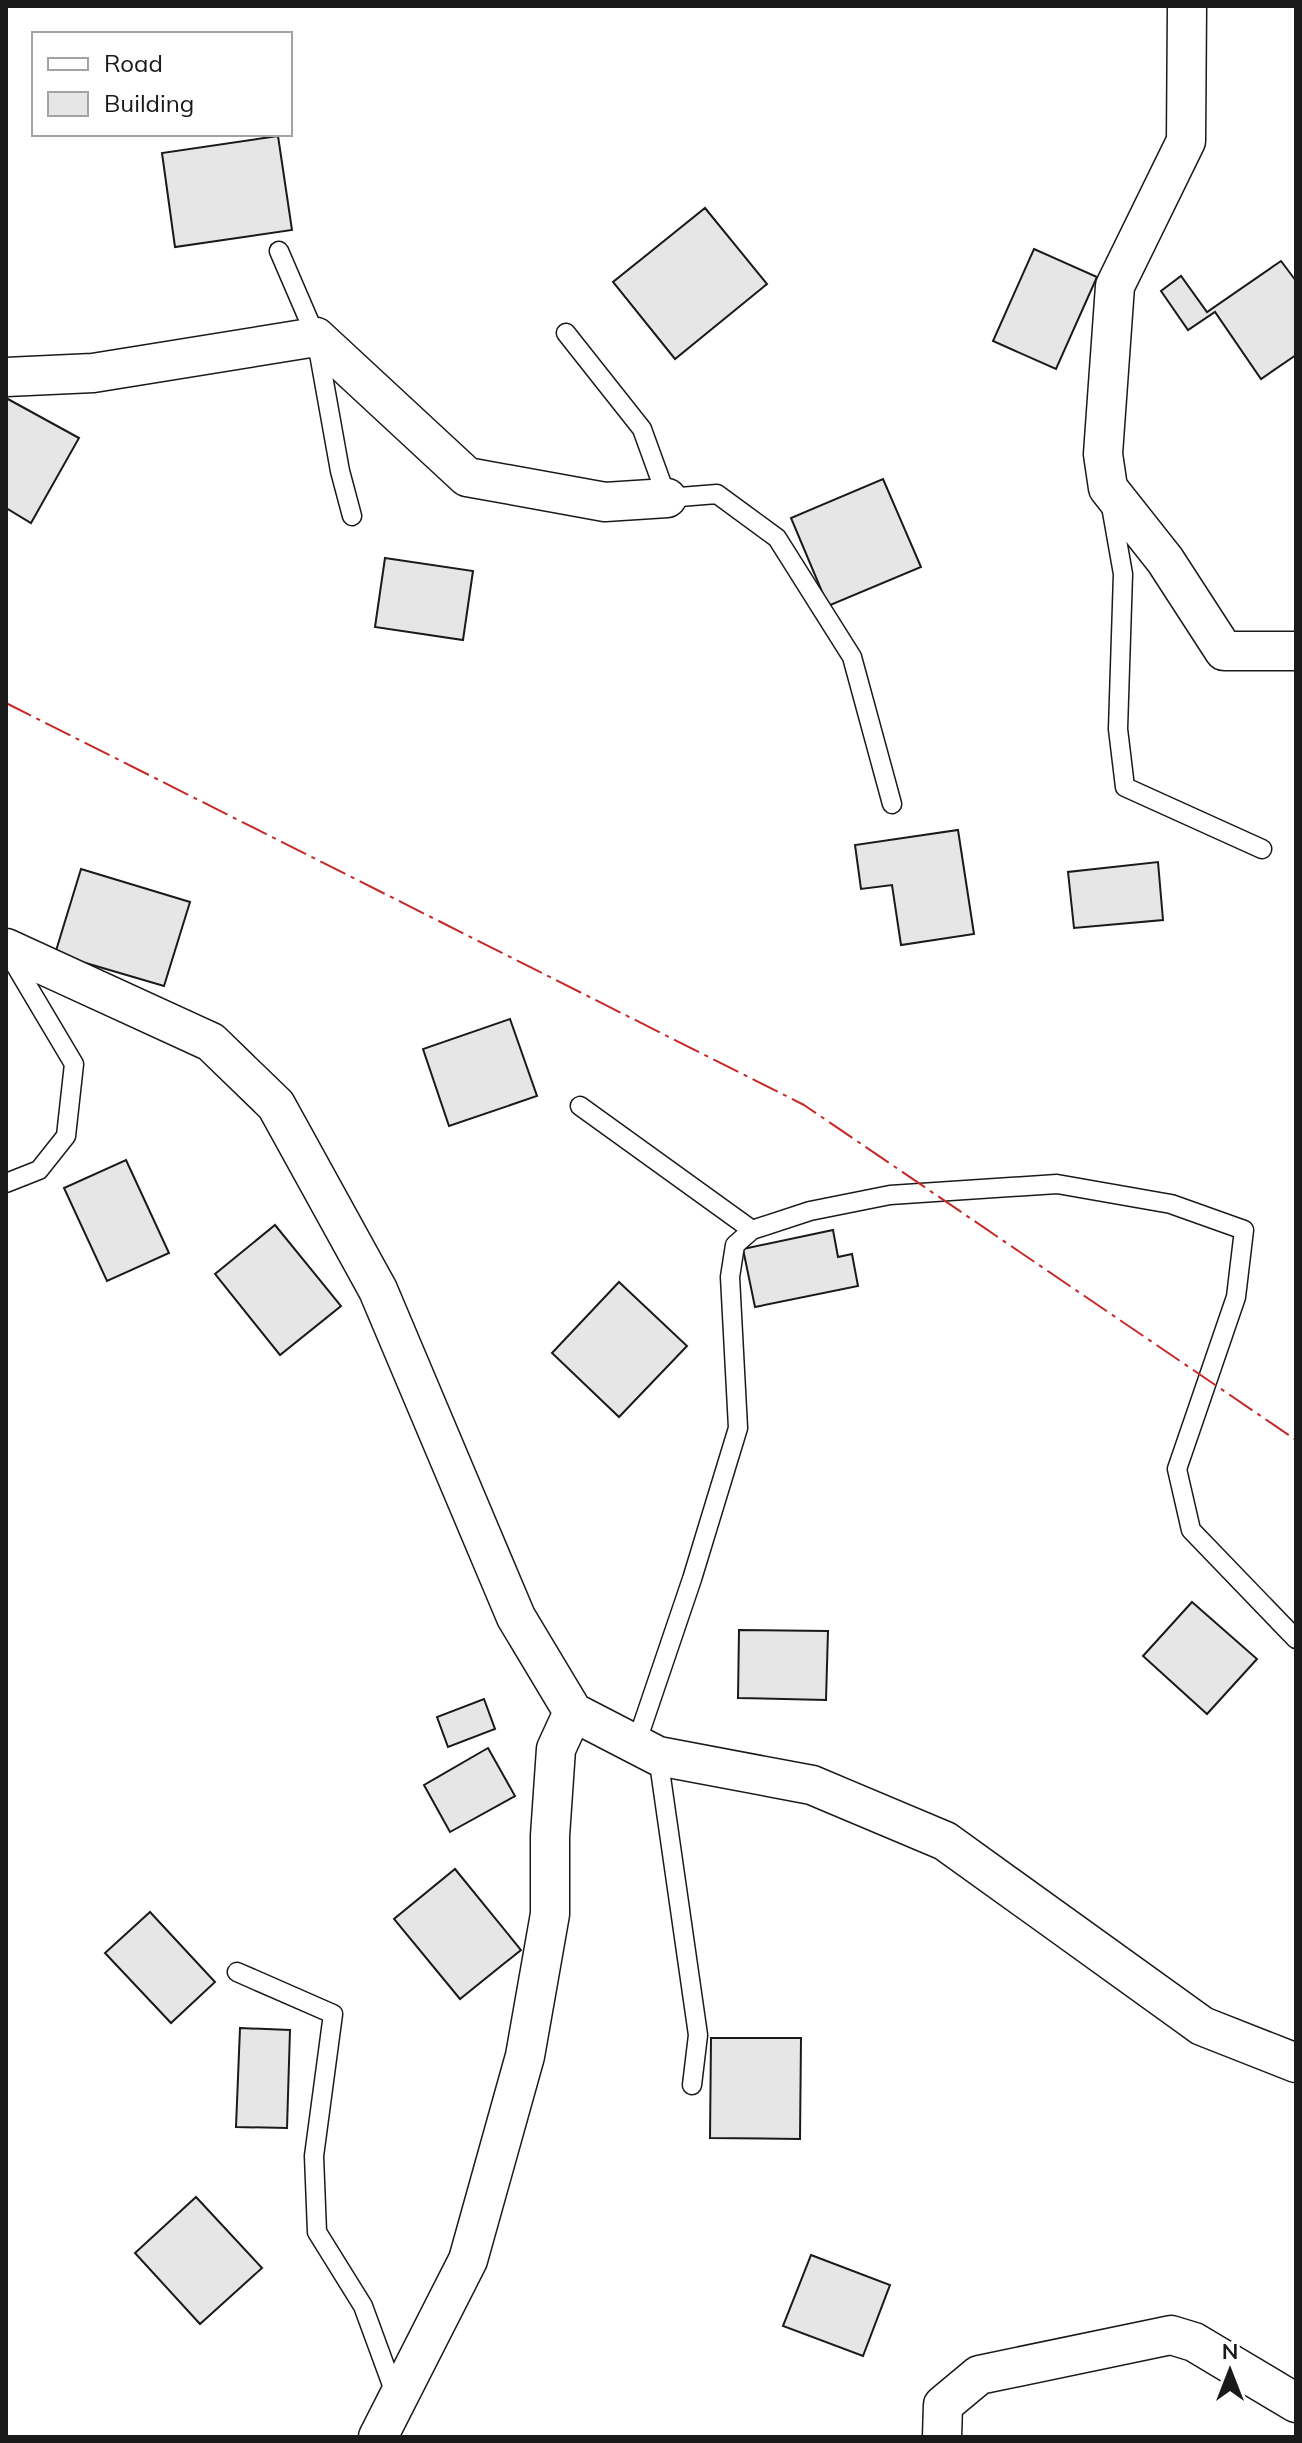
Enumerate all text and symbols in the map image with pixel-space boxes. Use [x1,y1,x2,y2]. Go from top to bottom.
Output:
legend [32,32,292,136]
text: Road [104,48,163,78]
text: Building [104,88,194,118]
north arrow [1190,2331,1270,2411]
text: N [1222,2337,1238,2365]

